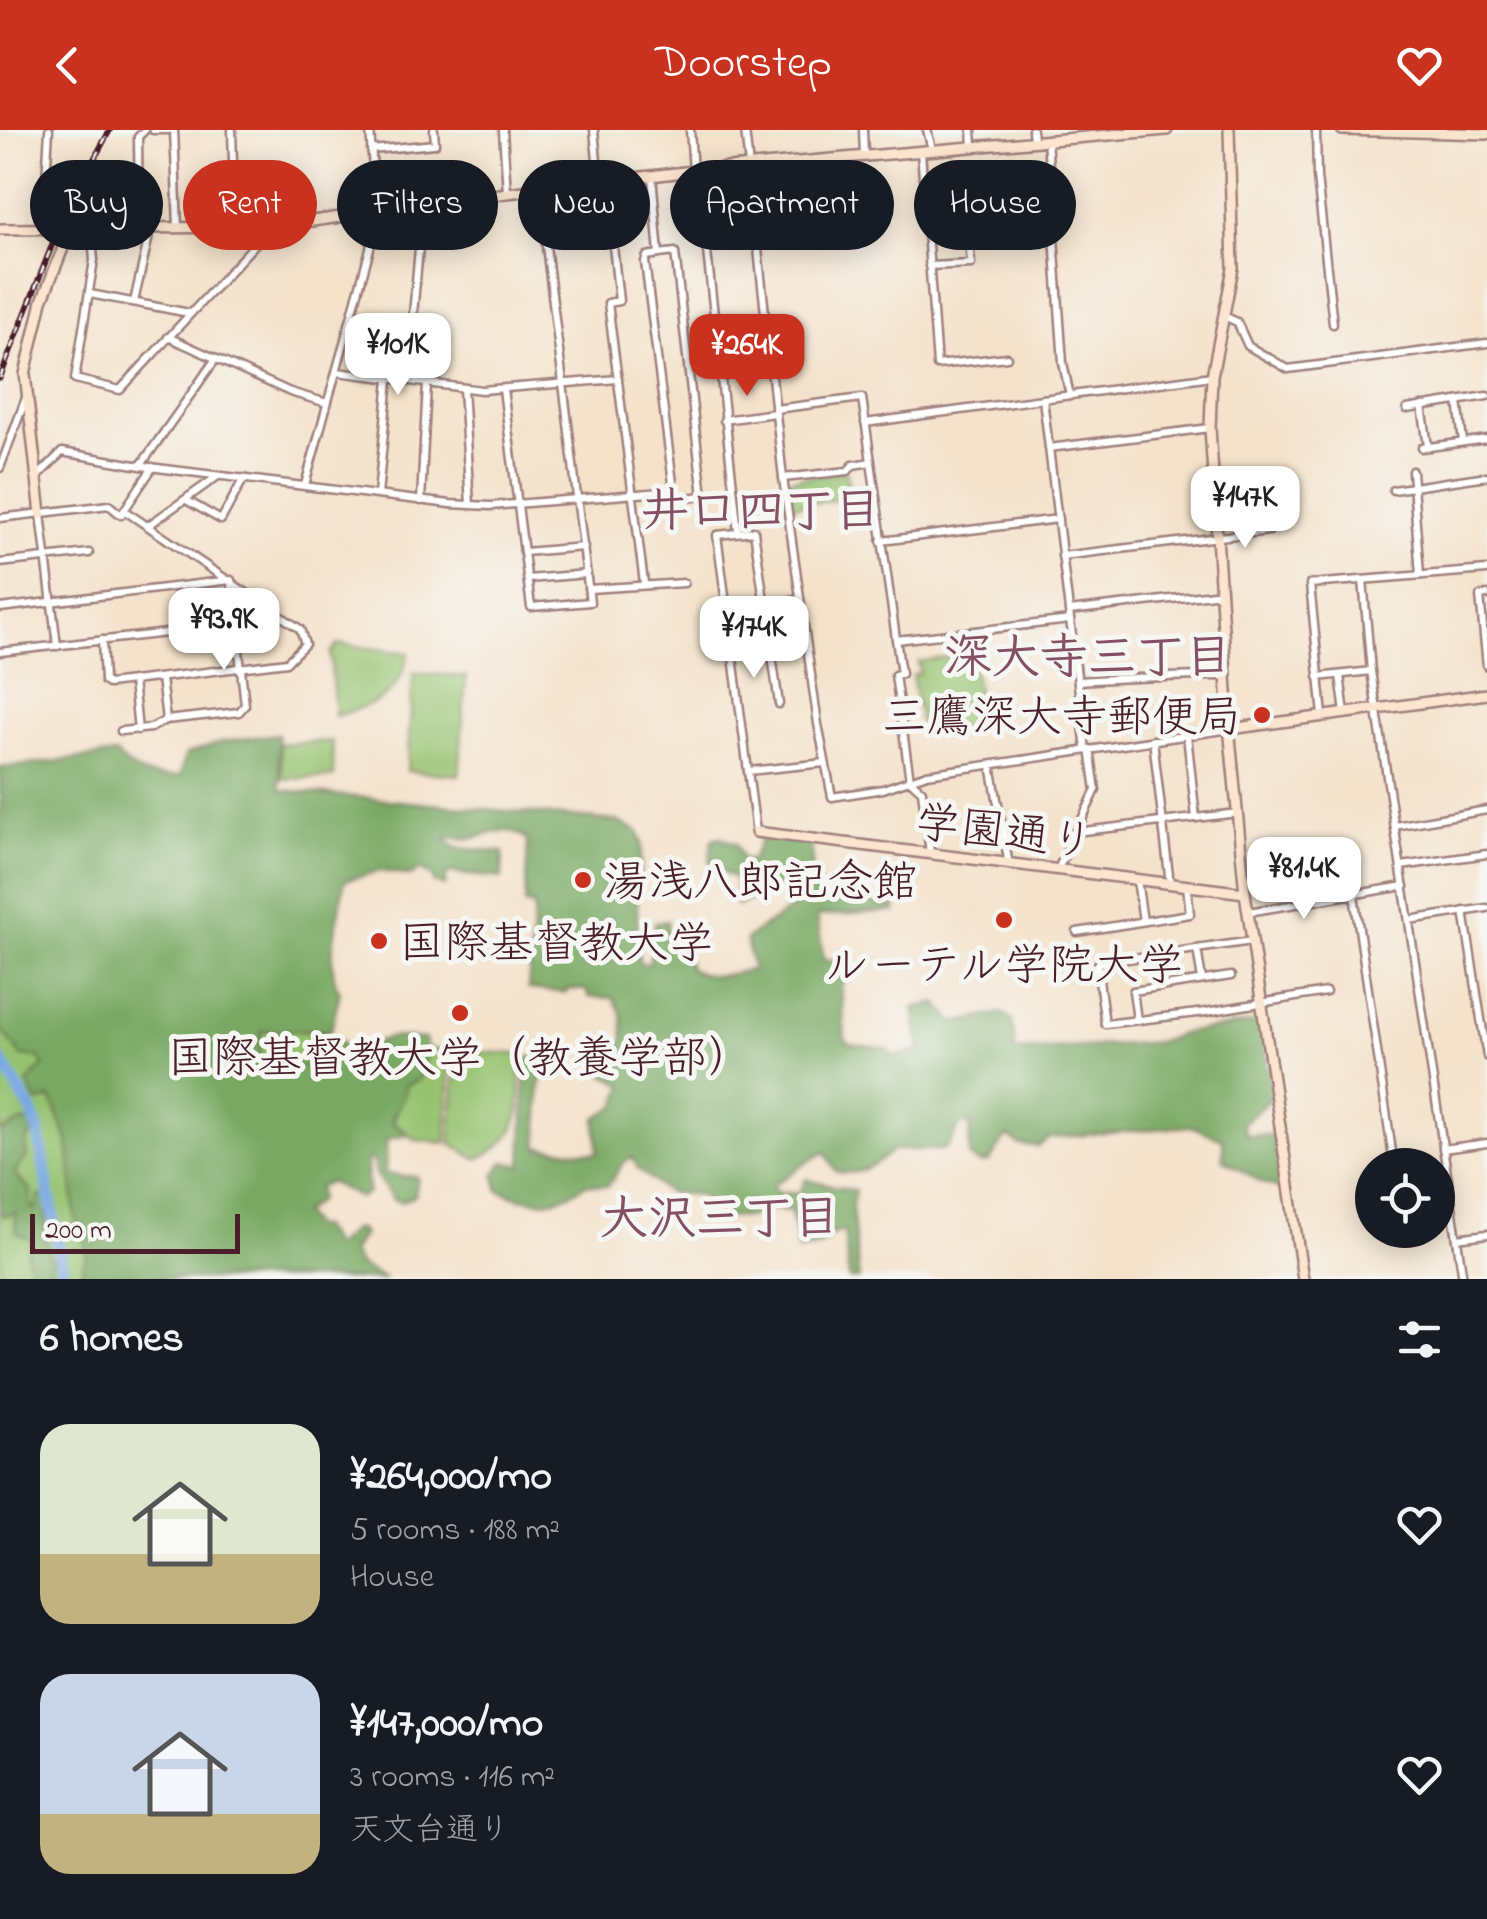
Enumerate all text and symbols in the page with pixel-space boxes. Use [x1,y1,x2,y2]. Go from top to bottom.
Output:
text: Doorstep [655,32,832,98]
icon: back [40,38,95,93]
icon: heart [1392,38,1447,93]
chip: Buy [30,160,163,250]
chip: Rent [183,160,317,250]
chip: Filters [337,160,498,250]
chip: New [518,160,650,250]
chip: Apartment [670,160,894,250]
chip: House [914,160,1076,250]
pin: ¥101K [328,313,468,398]
pin: ¥264K [677,314,817,399]
text: ¥101K [367,322,429,369]
text: ¥264K [711,323,783,370]
pin: ¥147K [1175,466,1315,551]
text: ¥147K [1213,475,1277,522]
district label: 井口四丁目 [641,479,881,549]
pin: ¥93.9K [143,588,305,673]
pin: ¥174K [684,596,824,681]
text: ¥93.9K [190,597,258,644]
text: ¥174K [722,605,786,652]
district label: 深大寺三丁目 [944,625,1232,695]
place label: 三鷹深大寺郵便局 [882,687,1242,753]
marker: 三鷹深大寺郵便局 [1251,704,1273,726]
street label: 学園通り [911,791,1098,879]
pin: ¥81.4K [1223,837,1385,922]
text: ¥81.4K [1269,846,1339,893]
place label: 湯浅八郎記念館 [603,852,918,918]
marker: 湯浅八郎記念館 [572,869,594,891]
marker: ルーテル学院大学 [993,909,1015,931]
place label: 国際基督教大学 [399,913,714,979]
marker: 国際基督教大学 [368,930,390,952]
place label: ルーテル学院大学 [824,935,1184,1001]
marker: 国際基督教大学（教養学部） [449,1002,471,1024]
place label: 国際基督教大学（教養学部） [167,1028,753,1094]
map controls [1355,1148,1455,1248]
button: locate [1355,1148,1455,1248]
district label: 大沢三丁目 [600,1186,840,1256]
scale bar [30,1209,240,1254]
text: 200 m [45,1211,112,1252]
text: 6 homes [40,1309,184,1370]
icon: filters [1392,1312,1447,1367]
text: ¥264,000/mo [350,1447,552,1508]
icon: home [120,1464,240,1584]
icon: heart [1392,1497,1447,1552]
text: 5 rooms · 188 m² [350,1508,560,1555]
text: House [350,1555,434,1602]
text: ¥147,000/mo [350,1694,543,1755]
icon: home [120,1714,240,1834]
icon: heart [1392,1747,1447,1802]
text: 3 rooms · 116 m² [350,1755,555,1802]
text: 天文台通り [350,1808,510,1855]

